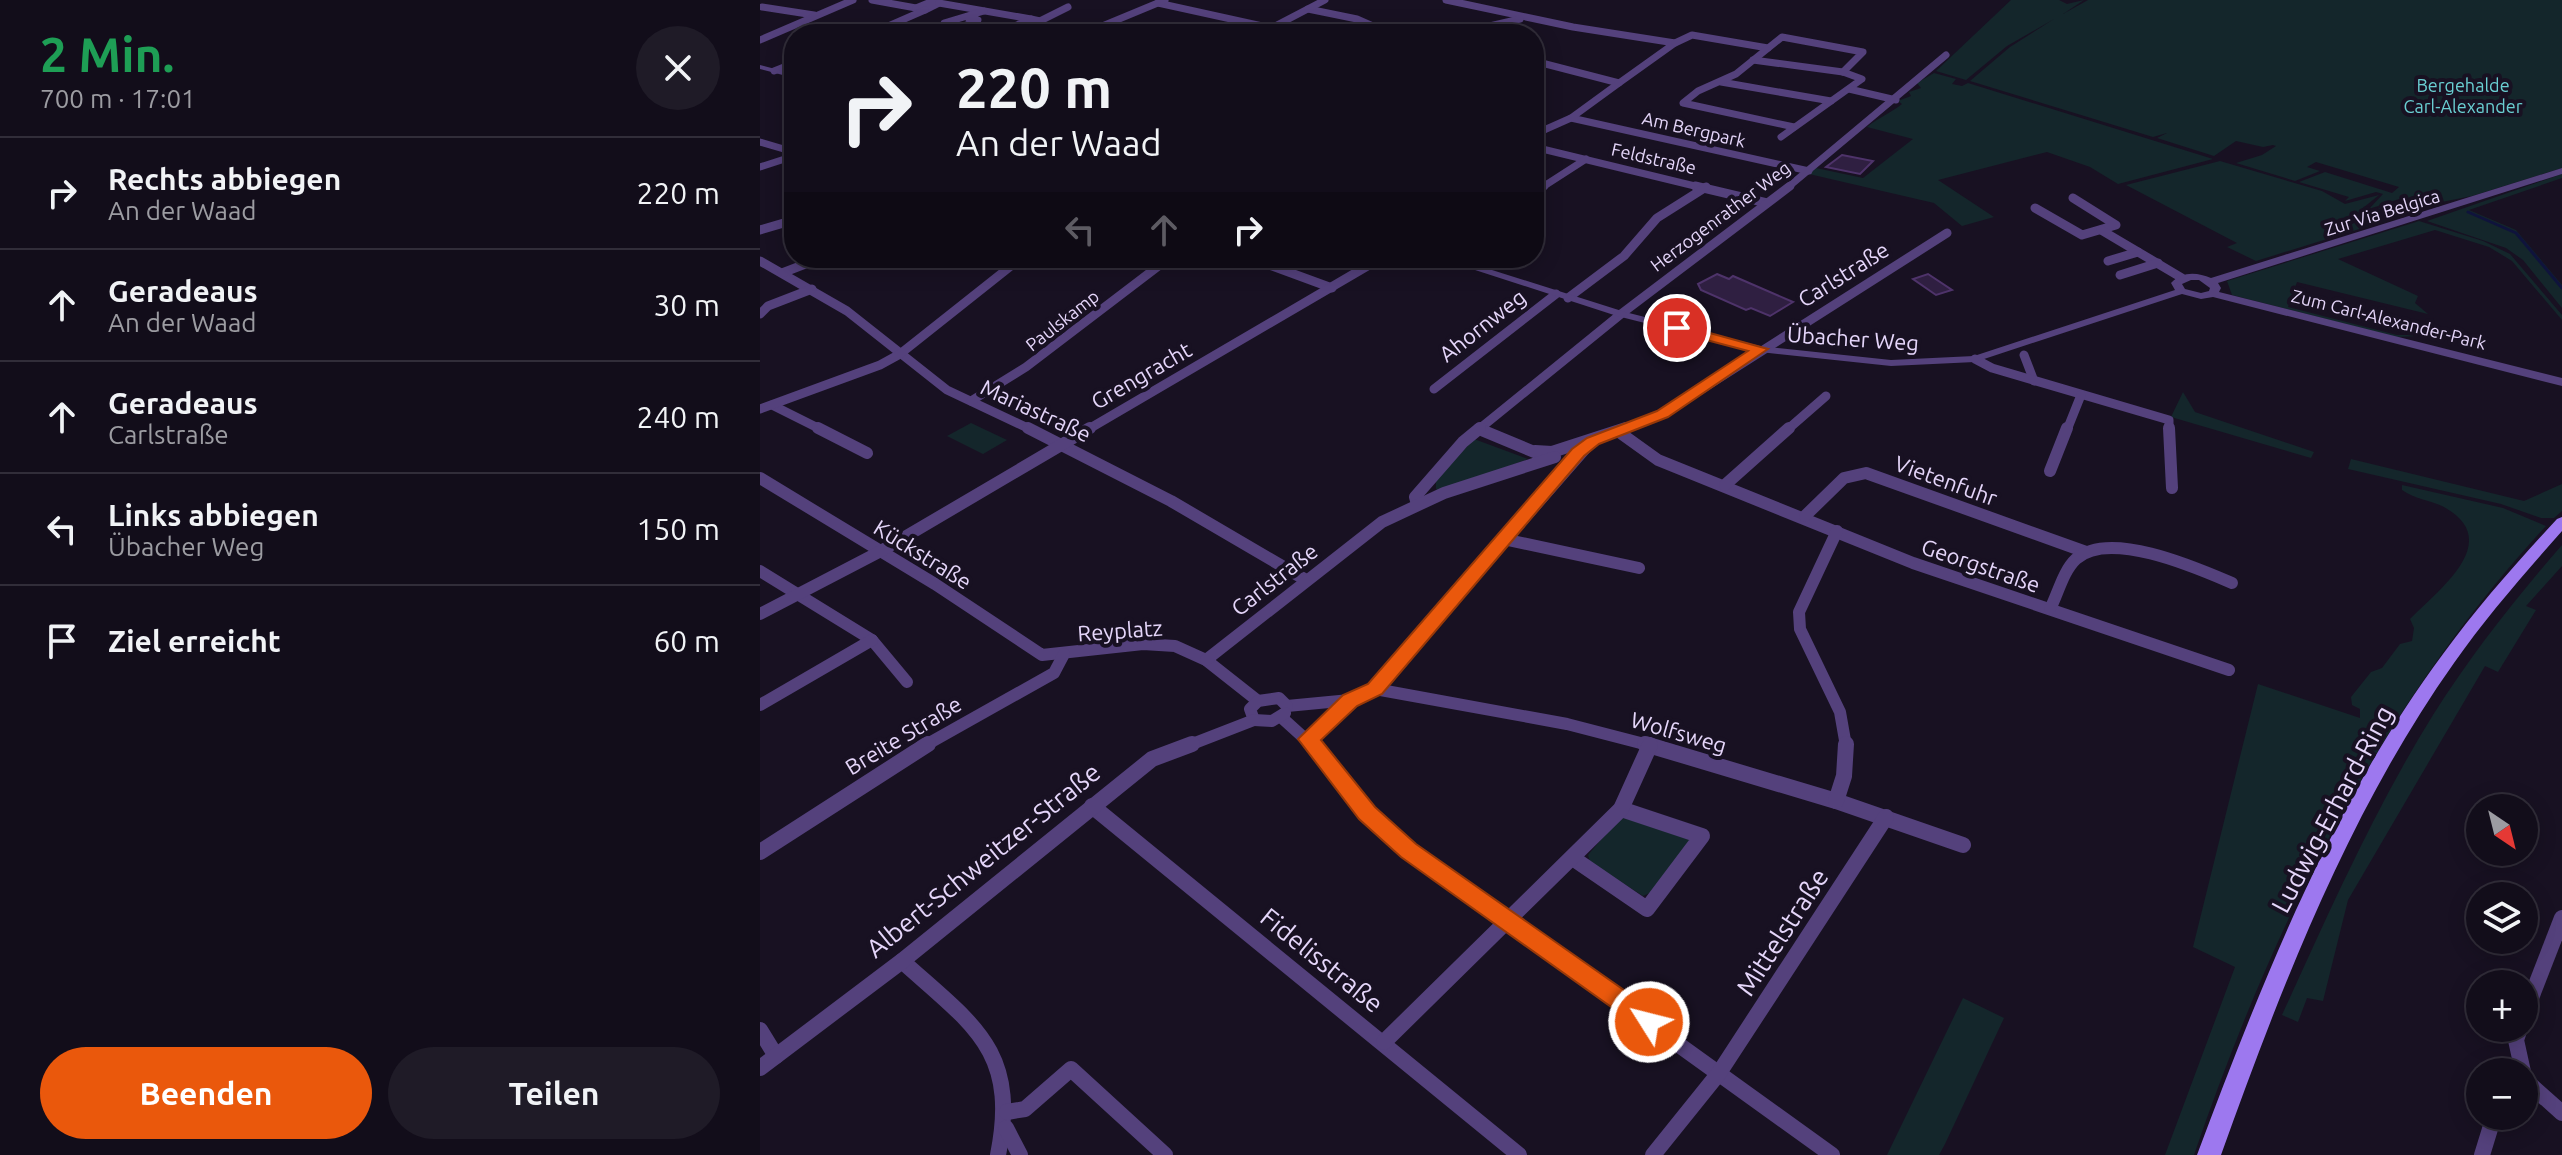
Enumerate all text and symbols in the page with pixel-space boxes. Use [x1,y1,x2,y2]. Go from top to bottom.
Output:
button: close [636,26,720,110]
text: 2 Min. [40,27,174,81]
icon: right [824,56,928,160]
text: 220 m [956,56,1112,119]
park label: Bergehalde Carl-Alexander [2403,75,2523,116]
text: 700 m · 17:01 [40,84,196,113]
street label: Am Bergpark [1640,107,1748,151]
text: An der Waad [956,122,1162,163]
street label: Feldstraße [1610,139,1698,177]
street label: Herzogenrather Weg [1646,157,1794,275]
text: Rechts abbiegen [108,162,341,196]
icon: right [40,171,84,215]
text: 220 m [636,176,720,210]
street label: Zur Via Belgica [2322,185,2442,239]
text: An der Waad [108,196,257,225]
icon: left [1058,208,1102,252]
icon: ahead [1142,208,1186,252]
icon: right [1226,208,1270,252]
street label: Carlstraße [1793,236,1893,312]
text: Geradeaus [108,274,258,308]
icon: ahead [40,283,84,327]
street label: Ahornweg [1434,284,1530,366]
street label: Paulskamp [1022,285,1102,355]
street label: Zum Carl-Alexander-Park [2290,285,2488,353]
text: 30 m [653,288,720,322]
pin [1643,294,1711,362]
icon: arrive [1655,306,1699,350]
text: An der Waad [108,308,257,337]
street label: Übacher Weg [1786,321,1920,355]
street label: Grengracht [1087,336,1196,414]
street label: Mariastraße [977,374,1095,446]
text: Geradeaus [108,386,258,420]
icon: ahead [40,395,84,439]
text: 240 m [636,400,720,434]
text: Carlstraße [108,420,229,449]
street label: Vietenfuhr [1891,450,2001,510]
text: Links abbiegen [108,498,319,532]
icon: left [40,507,84,551]
text: 150 m [636,512,720,546]
street label: Kückstraße [870,514,976,594]
text: Übacher Weg [108,532,264,561]
street label: Georgstraße [1918,533,2044,597]
street label: Carlstraße [1226,538,1322,620]
street label: Reyplatz [1077,615,1163,645]
icon: arrive [40,619,84,663]
text: Ziel erreicht [108,624,281,658]
text: 60 m [653,624,720,658]
street label: Breite Straße [841,691,965,779]
street label: Ludwig-Erhard-Ring [2265,701,2399,917]
street label: Wolfsweg [1628,706,1730,758]
street label: Albert-Schweitzer-Straße [860,757,1106,963]
north arrow [2466,794,2538,866]
map controls [2466,794,2538,1130]
street label: Mittelstraße [1730,863,1834,1001]
button: layers [2466,882,2538,954]
street label: Fidelisstraße [1255,902,1389,1018]
button: + [2466,970,2538,1042]
position arrow [1607,980,1691,1064]
button: Beenden [40,1047,372,1139]
button: Teilen [388,1047,720,1139]
button: − [2466,1058,2538,1130]

